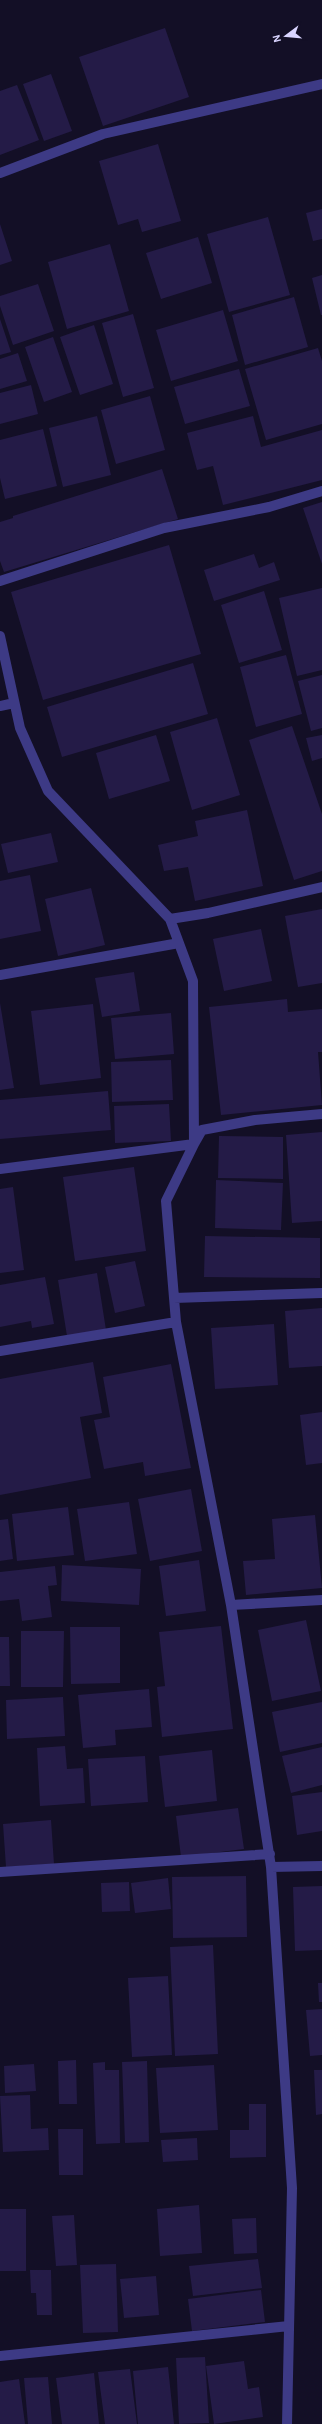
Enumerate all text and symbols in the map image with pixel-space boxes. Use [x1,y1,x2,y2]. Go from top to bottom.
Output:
north arrow [266,16,306,56]
text: N [271,33,283,44]

